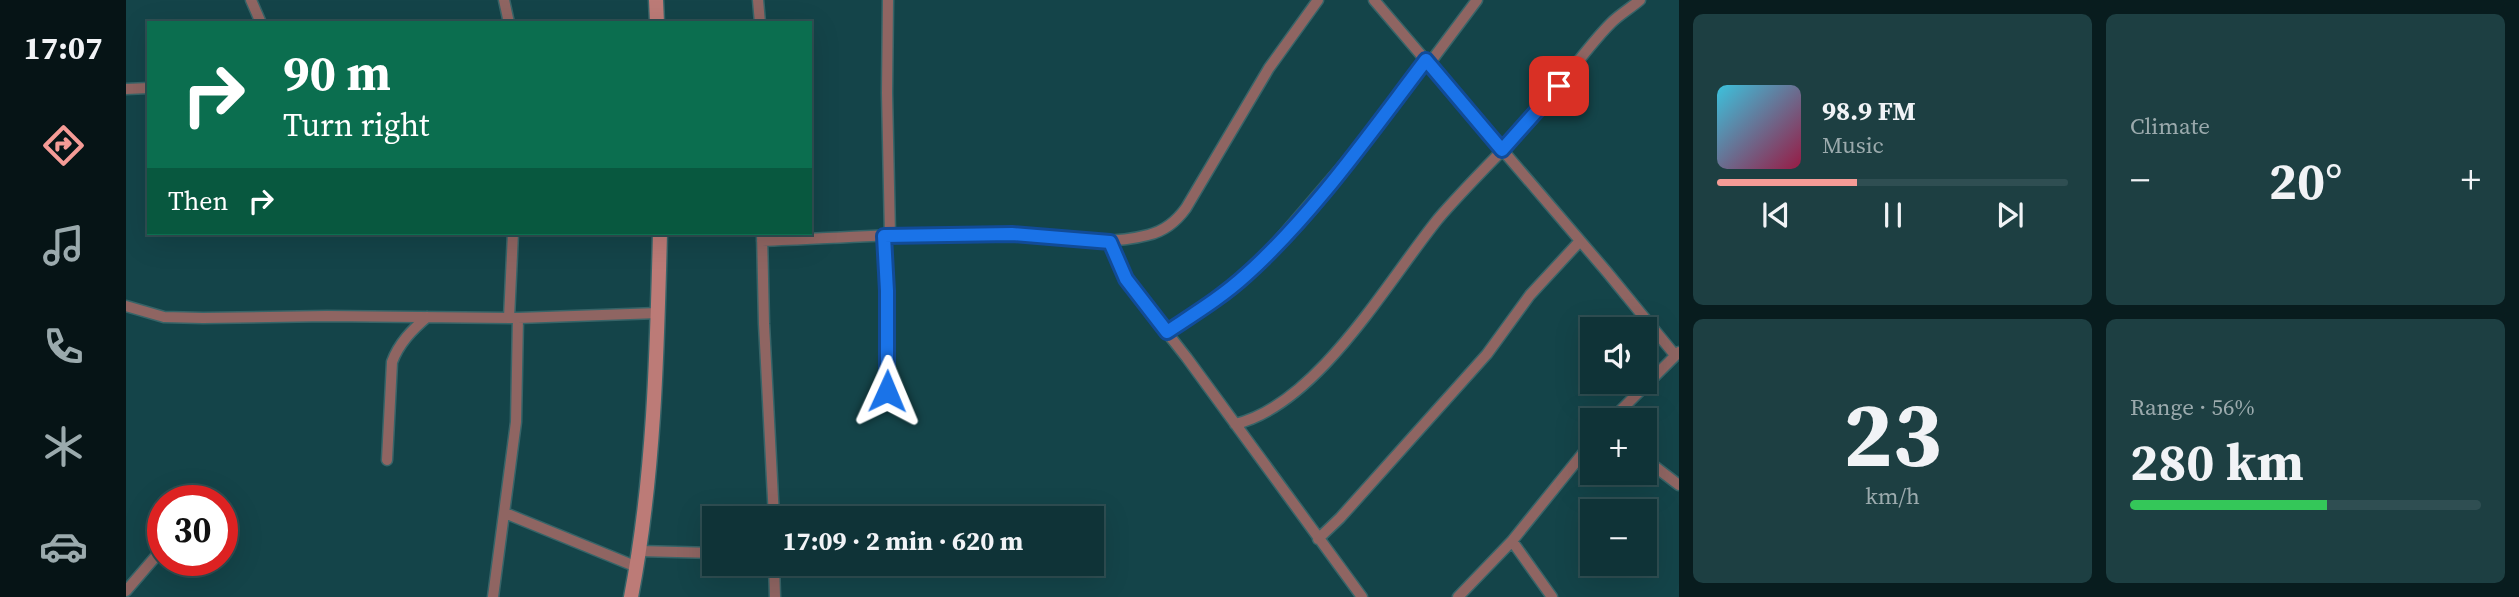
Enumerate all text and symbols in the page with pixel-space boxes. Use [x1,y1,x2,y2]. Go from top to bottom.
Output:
text: 17:07 [24,26,102,70]
text: 90 m [283,39,391,106]
icon: right [168,49,259,140]
pin [1529,56,1589,116]
icon: arrive [1540,67,1578,105]
text: 98.9 FM [1822,93,1916,129]
text: Turn right [283,103,429,147]
text: Climate [2130,110,2210,142]
icon: directions [39,121,88,170]
text: Music [1822,129,1884,161]
text: 20° [2269,145,2342,216]
text: − [2130,154,2150,206]
text: + [2461,154,2481,206]
icon: right [242,182,280,220]
text: Then [168,183,228,219]
icon: previous [1757,196,1795,234]
icon: pause [1874,196,1912,234]
icon: next [1991,196,2029,234]
icon: music [39,221,88,270]
map controls [1580,317,1657,576]
button: sound [1580,317,1657,394]
icon: phone [39,322,88,371]
position arrow [850,354,924,428]
text: 23 [1843,372,1942,496]
text: Range · 56% [2130,391,2255,423]
button: + [1580,408,1657,485]
icon: climate [39,422,88,471]
text: 280 km [2130,426,2304,497]
text: km/h [1865,480,1920,512]
speed limit sign: 30 [147,485,238,576]
button: − [1580,499,1657,576]
icon: car [39,522,88,571]
text: 17:09 · 2 min · 620 m [783,523,1023,559]

